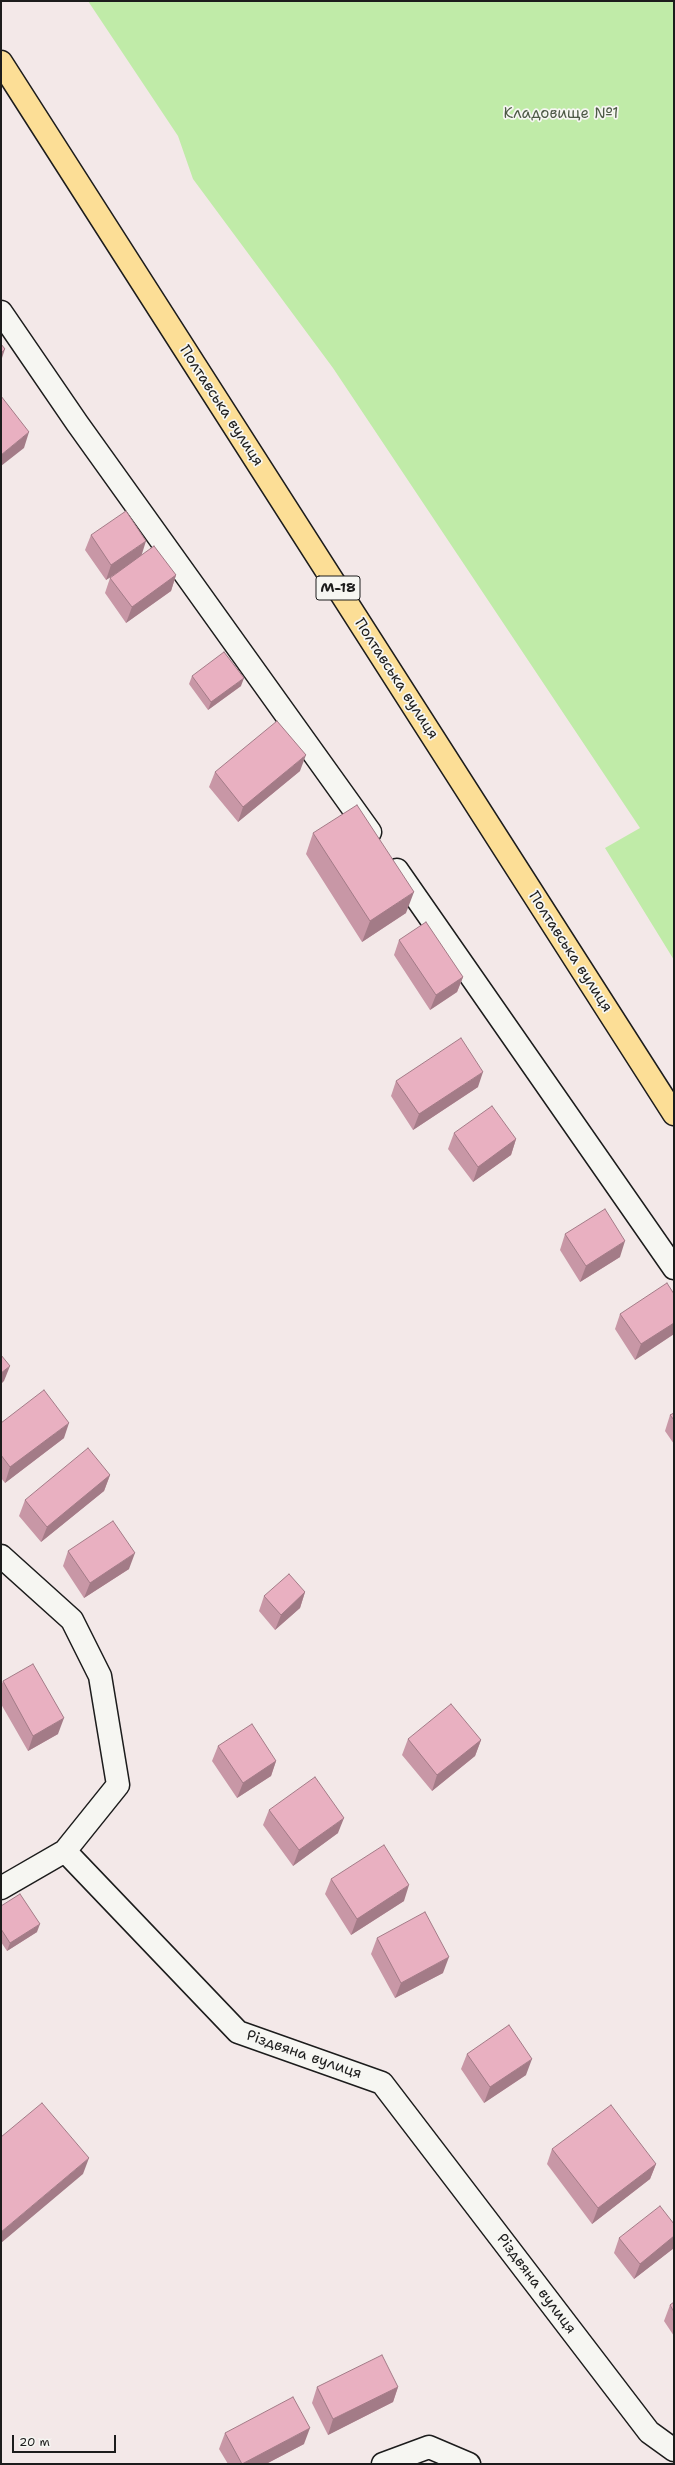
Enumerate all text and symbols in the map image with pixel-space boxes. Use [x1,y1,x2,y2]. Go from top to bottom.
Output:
park label: Кладовище №1 [503,105,619,123]
street label: Полтавська вулиця [175,342,267,470]
road number: М-18 [316,576,360,600]
street label: Полтавська вулиця [350,615,442,743]
street label: Полтавська вулиця [524,888,616,1016]
street label: Різдвяна вулиця [244,2027,364,2083]
street label: Різдвяна вулиця [492,2230,580,2338]
scale bar [14,2427,118,2453]
text: 20 m [19,2434,50,2450]

